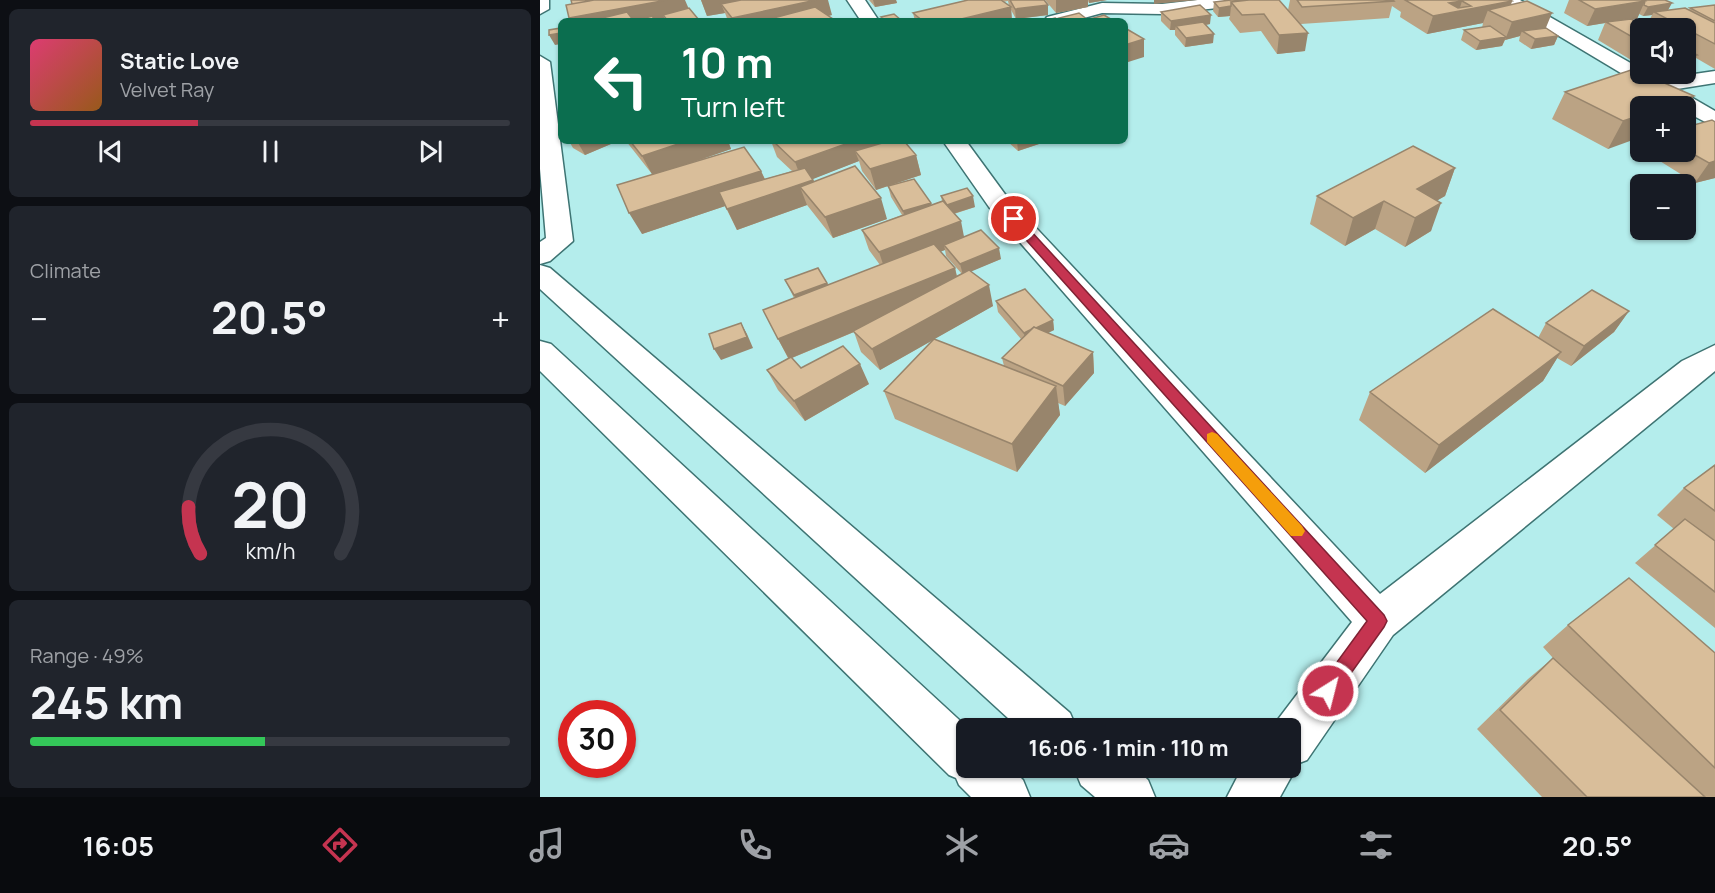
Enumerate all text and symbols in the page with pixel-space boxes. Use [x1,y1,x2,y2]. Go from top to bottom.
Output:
map controls [1630,18,1696,240]
button: sound [1630,18,1696,84]
text: 10 m [681,33,773,91]
icon: left [582,42,660,120]
text: Static Love [120,46,239,76]
text: Velvet Ray [120,76,214,103]
text: Turn left [681,88,785,125]
button: + [1630,96,1696,162]
icon: previous [94,135,127,168]
icon: pause [254,135,287,168]
icon: next [414,135,447,168]
button: − [1630,174,1696,240]
pin [988,193,1039,244]
icon: arrive [997,202,1030,235]
text: Climate [30,257,101,284]
text: 20.5° [211,286,328,348]
text: − [30,296,48,341]
text: + [491,296,510,341]
text: 20 [231,461,309,547]
text: km/h [245,536,295,565]
text: Range · 49% [30,642,144,669]
position arrow [1296,659,1360,723]
text: 245 km [30,671,183,733]
speed limit sign: 30 [558,700,636,778]
text: 16:06 · 1 min · 110 m [1029,733,1229,763]
icon: directions [319,824,361,866]
icon: music [526,824,568,866]
icon: phone [734,824,776,866]
icon: climate [941,824,983,866]
icon: car [1148,824,1190,866]
icon: filters [1355,824,1397,866]
text: 16:05 [83,827,154,864]
text: 20.5° [1562,827,1632,864]

